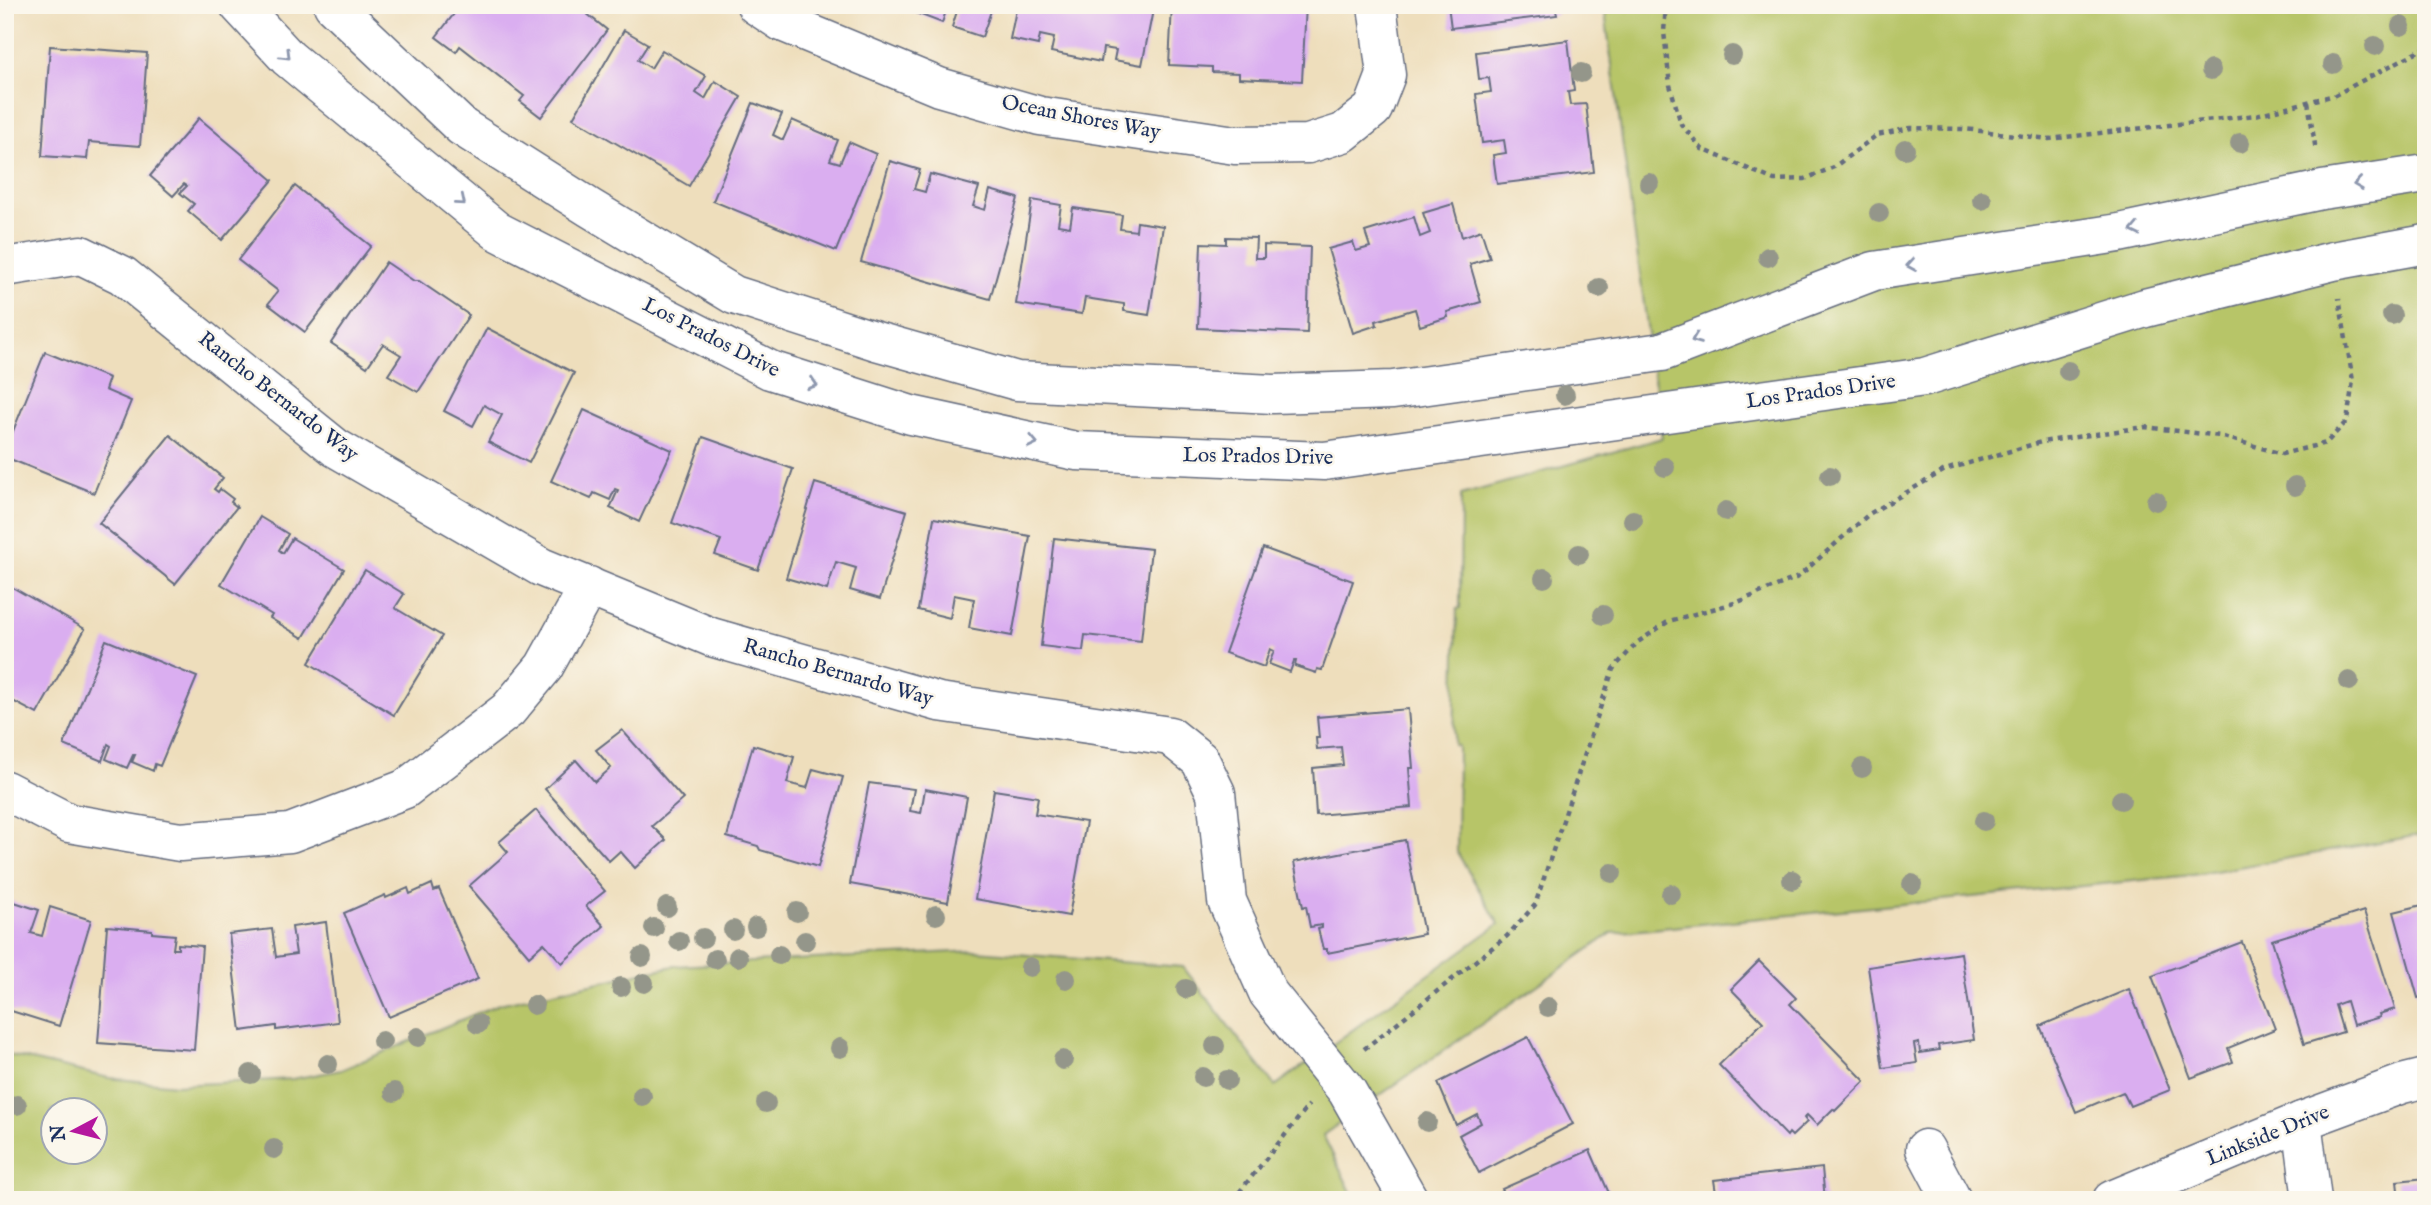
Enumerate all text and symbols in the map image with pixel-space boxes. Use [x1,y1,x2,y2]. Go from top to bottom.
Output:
one-way arrow [277,47,290,60]
street label: Ocean Shores Way [999,89,1163,147]
one-way arrow [2352,176,2364,191]
one-way arrow [453,192,465,205]
one-way arrow [2129,221,2141,236]
one-way arrow [1905,257,1917,272]
street label: Los Prados Drive [638,292,785,384]
street label: Rancho Bernardo Way [192,326,364,468]
one-way arrow [1691,330,1703,344]
street label: Los Prados Drive [1744,368,1898,416]
one-way arrow [806,376,819,390]
one-way arrow [1027,433,1039,448]
street label: Los Prados Drive [1182,442,1334,472]
street label: Rancho Bernardo Way [740,633,937,713]
north arrow [38,1096,108,1166]
street label: Linkside Drive [2203,1099,2334,1173]
text: N [46,1123,72,1143]

